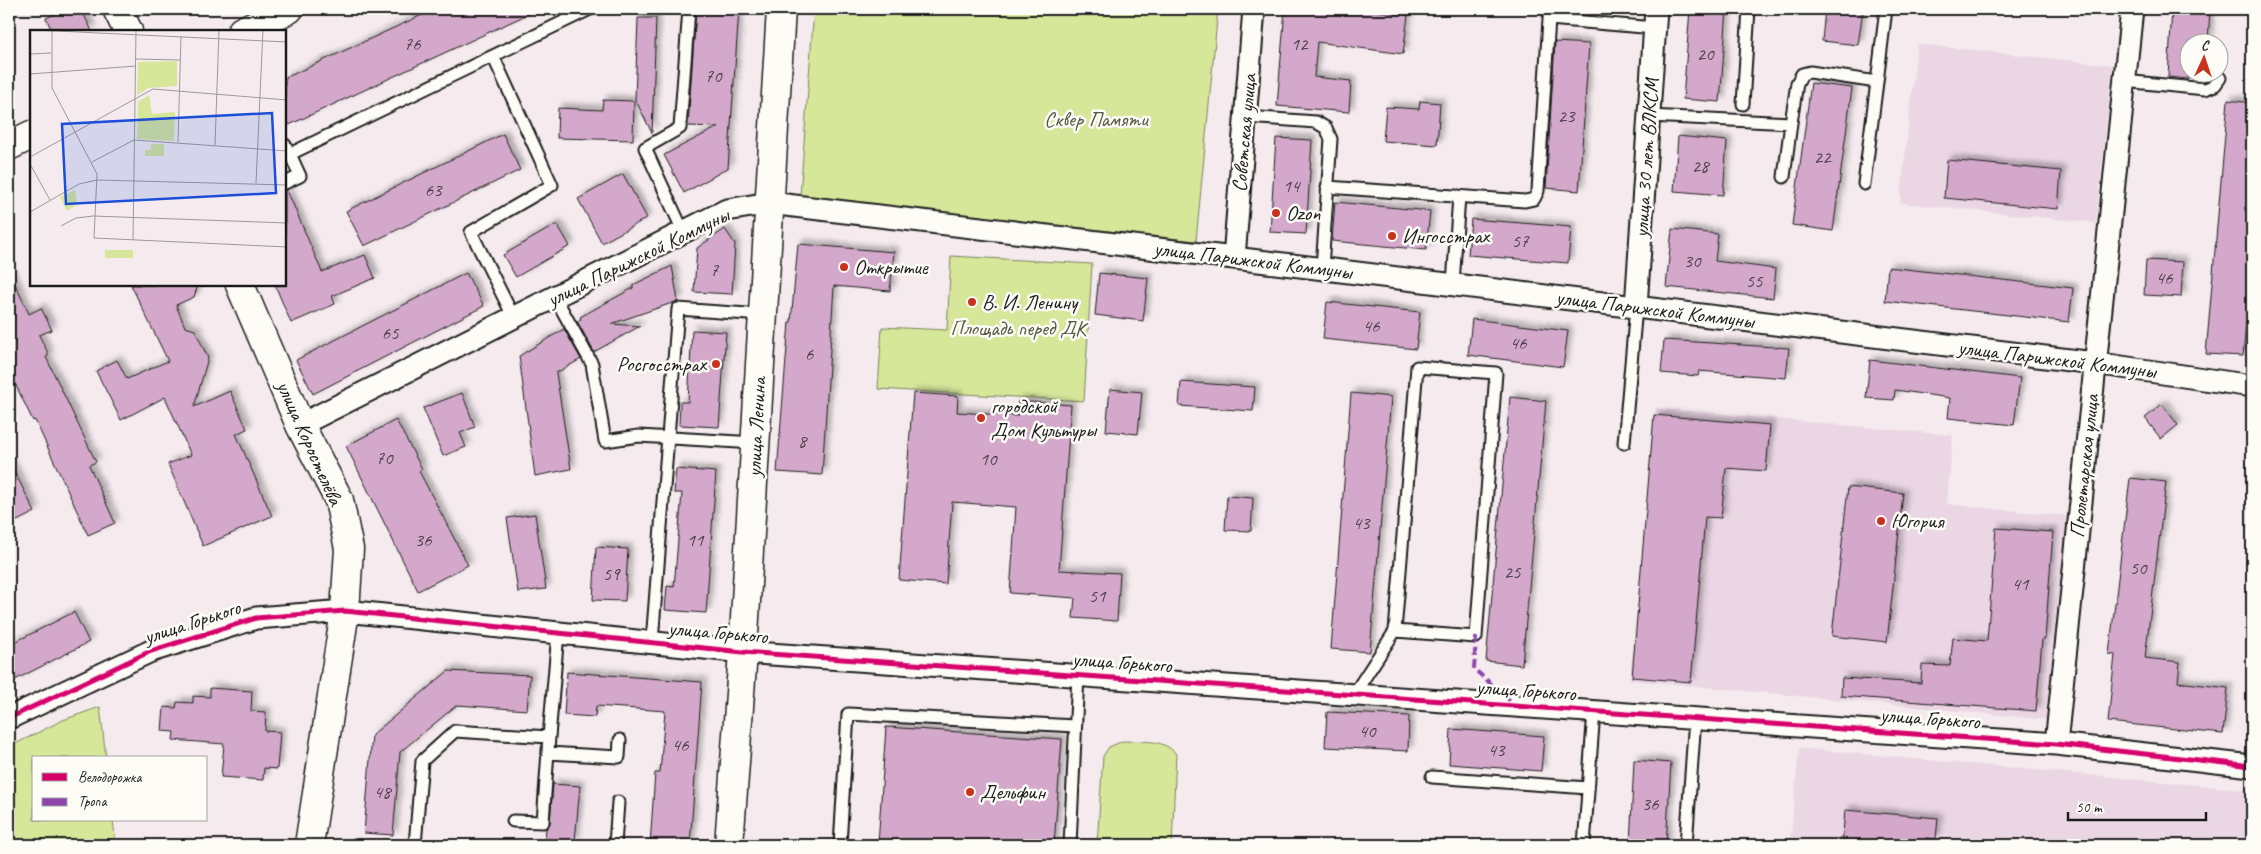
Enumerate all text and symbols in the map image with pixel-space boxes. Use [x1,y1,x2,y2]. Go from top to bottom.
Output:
inset map [30,30,286,286]
house number: 76 [403,32,422,56]
house number: 12 [1290,32,1309,56]
north arrow [2178,32,2228,82]
text: С [2201,37,2211,54]
house number: 20 [1696,42,1715,66]
house number: 70 [704,64,723,88]
street label: Советская улица [1226,71,1262,193]
street label: улица 30 лет ВЛКСМ [1627,76,1665,240]
house number: 23 [1557,104,1576,128]
park label: Сквер Памяти [1044,106,1149,132]
house number: 22 [1813,145,1832,169]
house number: 28 [1691,154,1711,178]
house number: 14 [1282,174,1302,198]
house number: 63 [424,178,443,202]
place label: Ozon [1286,200,1321,226]
street label: улица Парижской Коммуны [541,201,735,313]
marker: Ozon [1270,207,1282,219]
place label: Ингосстрах [1402,223,1491,249]
house number: 57 [1511,229,1530,253]
marker: Ингосстрах [1386,230,1398,242]
street label: улица Парижской Коммуны [1151,235,1355,285]
house number: 30 [1683,249,1702,273]
place label: Открытие [854,254,929,280]
house number: 7 [710,258,720,282]
marker: Открытие [838,261,850,273]
house number: 46 [2155,266,2174,290]
house number: 55 [1745,269,1764,293]
street label: улица Парижской Коммуны [1553,284,1757,334]
place label: В. И. Ленину [982,289,1079,315]
marker: В. И. Ленину [966,296,978,308]
house number: 46 [1362,314,1381,338]
park label: Площадь перед ДК [951,315,1089,341]
house number: 65 [381,321,400,345]
house number: 46 [1509,331,1528,355]
street label: улица Парижской Коммуны [1955,334,2159,384]
house number: 6 [805,342,815,366]
place label: Росгосстрах [617,351,708,377]
marker: Росгосстрах [710,358,722,370]
street label: улица Ленина [740,374,772,480]
street label: улица Коростелёва [270,375,350,511]
street label: Пролетарская улица [2064,392,2105,539]
place label: городской Дом Культуры [991,393,1098,443]
marker: городской Дом Культуры [975,412,987,424]
house number: 8 [798,429,809,453]
house number: 70 [375,446,394,470]
house number: 10 [979,447,998,471]
place label: Югория [1891,508,1945,534]
house number: 43 [1352,511,1371,535]
marker: Югория [1875,515,1887,527]
house number: 36 [414,528,433,552]
house number: 11 [686,528,705,552]
house number: 50 [2129,556,2148,580]
house number: 25 [1503,560,1522,584]
house number: 59 [602,562,621,586]
house number: 41 [2011,572,2030,596]
house number: 51 [1088,584,1107,608]
street label: улица Горького [139,594,245,650]
street label: улица Горького [665,615,770,649]
street label: улица Горького [1069,645,1174,679]
street label: улица Горького [1473,673,1578,707]
street label: улица Горького [1877,701,1982,735]
house number: 40 [1358,719,1377,743]
house number: 46 [671,733,690,757]
house number: 43 [1487,738,1506,762]
legend [32,756,208,822]
text: Велодорожка [78,768,142,787]
place label: Дельфин [980,779,1046,805]
house number: 48 [373,780,393,804]
marker: Дельфин [964,786,976,798]
scale bar [2068,789,2206,821]
text: Тропа [78,792,107,811]
house number: 36 [1641,792,1660,816]
text: 50 m [2076,798,2103,817]

